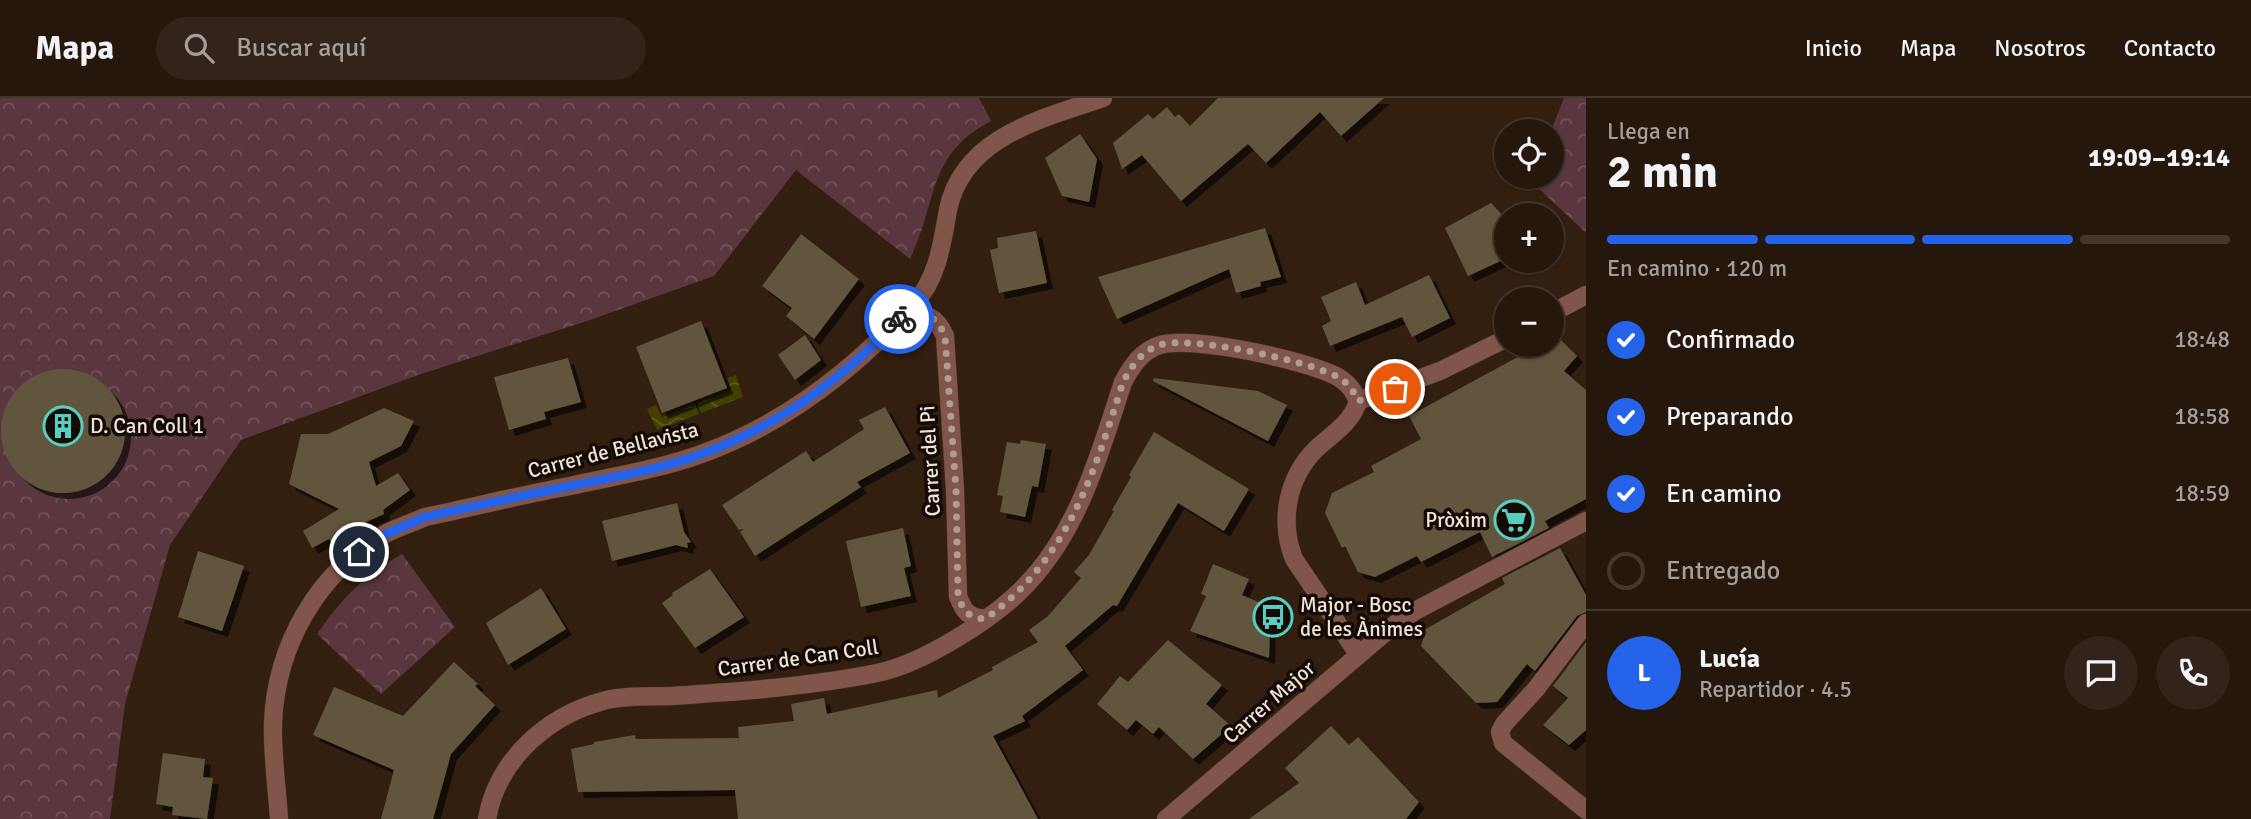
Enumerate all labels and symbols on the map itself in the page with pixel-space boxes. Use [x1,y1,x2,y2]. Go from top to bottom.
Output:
courier [864,284,934,354]
pin [1365,359,1425,419]
building icon: D. Can Coll 1 [42,405,84,447]
street label: Carrer del Pi [914,405,946,517]
place label: D. Can Coll 1 [90,413,204,439]
street label: Carrer de Bellavista [525,416,701,484]
supermarket icon: Pròxim [1493,499,1535,541]
place label: Pròxim [1425,507,1487,533]
pin [329,522,389,582]
place label: Major - Bosc de les Ànimes [1300,592,1423,642]
bus stop icon: Major - Bosc de les Ànimes [1252,596,1294,638]
street label: Carrer de Can Coll [716,634,880,682]
street label: Carrer Major [1218,655,1320,749]

